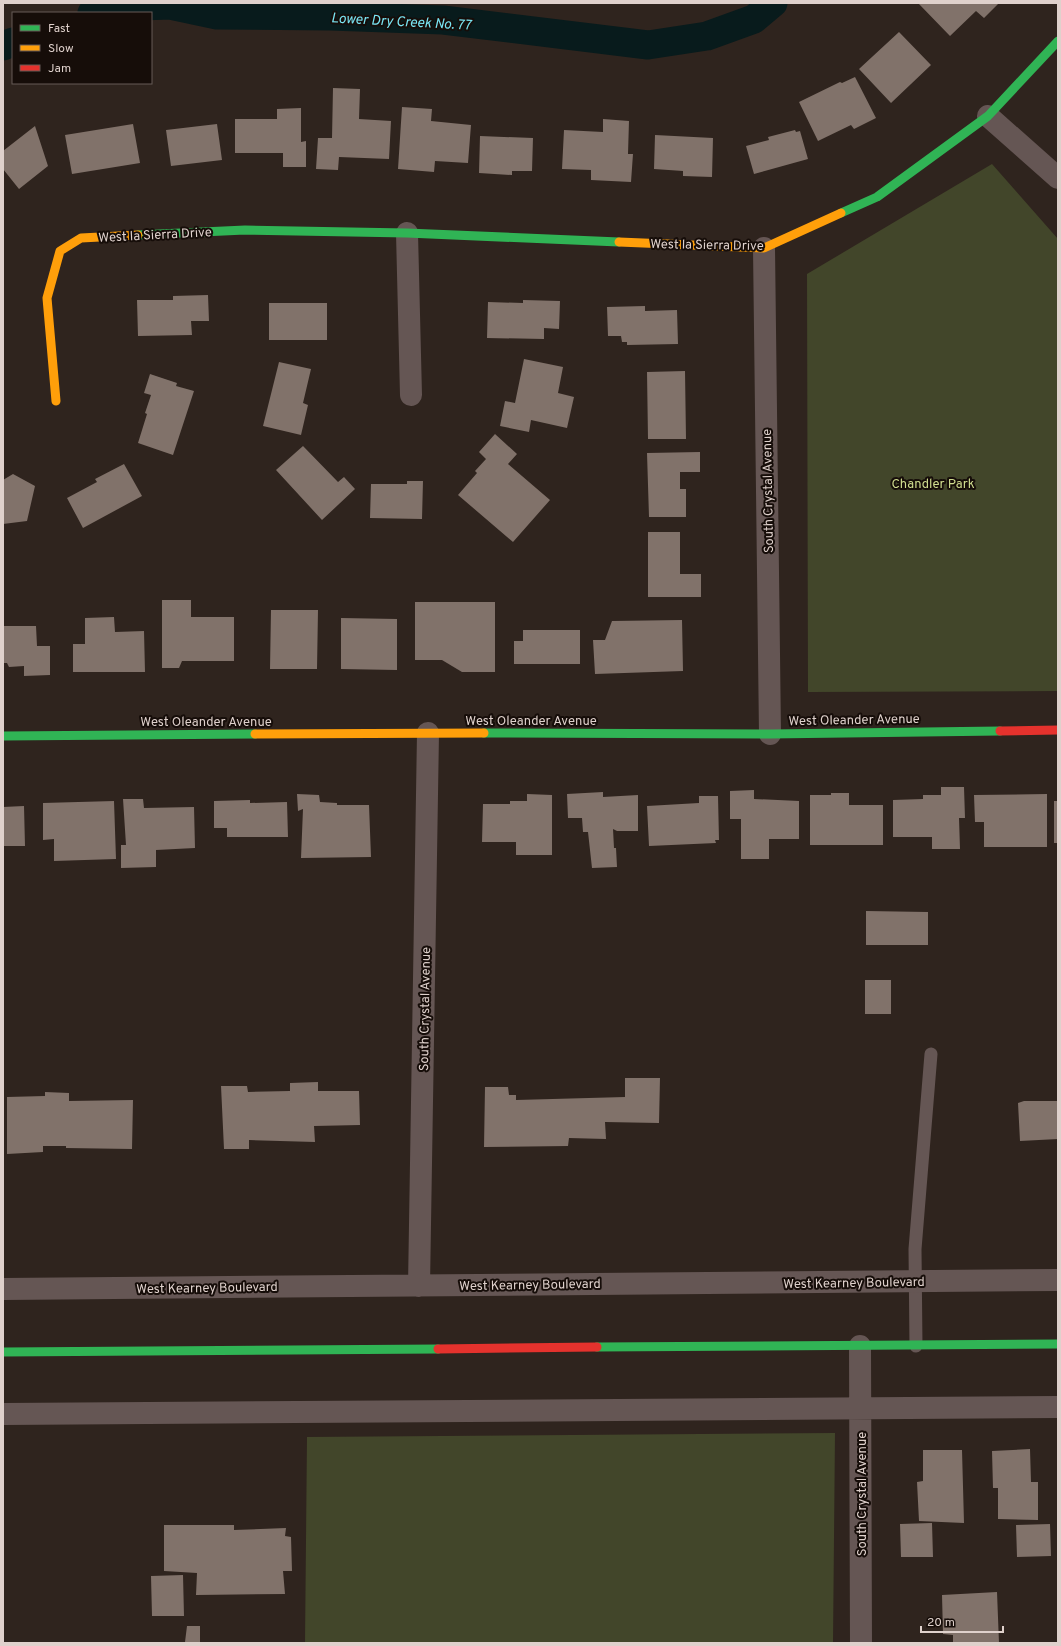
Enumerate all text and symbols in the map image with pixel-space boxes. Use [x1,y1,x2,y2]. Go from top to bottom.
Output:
water label: Lower Dry Creek No. 77 [330,10,474,35]
legend [12,12,152,84]
text: Fast [48,21,70,37]
text: Slow [48,41,74,57]
text: Jam [48,61,71,77]
street label: West la Sierra Drive [98,225,212,247]
street label: West la Sierra Drive [650,237,764,255]
street label: South Crystal Avenue [760,429,778,553]
park label: Chandler Park [891,477,975,493]
street label: West Oleander Avenue [788,712,920,730]
street label: West Oleander Avenue [465,714,597,730]
street label: West Oleander Avenue [140,715,272,731]
street label: South Crystal Avenue [417,947,435,1071]
street label: West Kearney Boulevard [783,1275,925,1293]
street label: West Kearney Boulevard [459,1277,601,1295]
street label: West Kearney Boulevard [136,1280,278,1298]
street label: South Crystal Avenue [855,1432,871,1556]
scale bar [921,1608,1003,1634]
text: 20 m [927,1615,955,1631]

